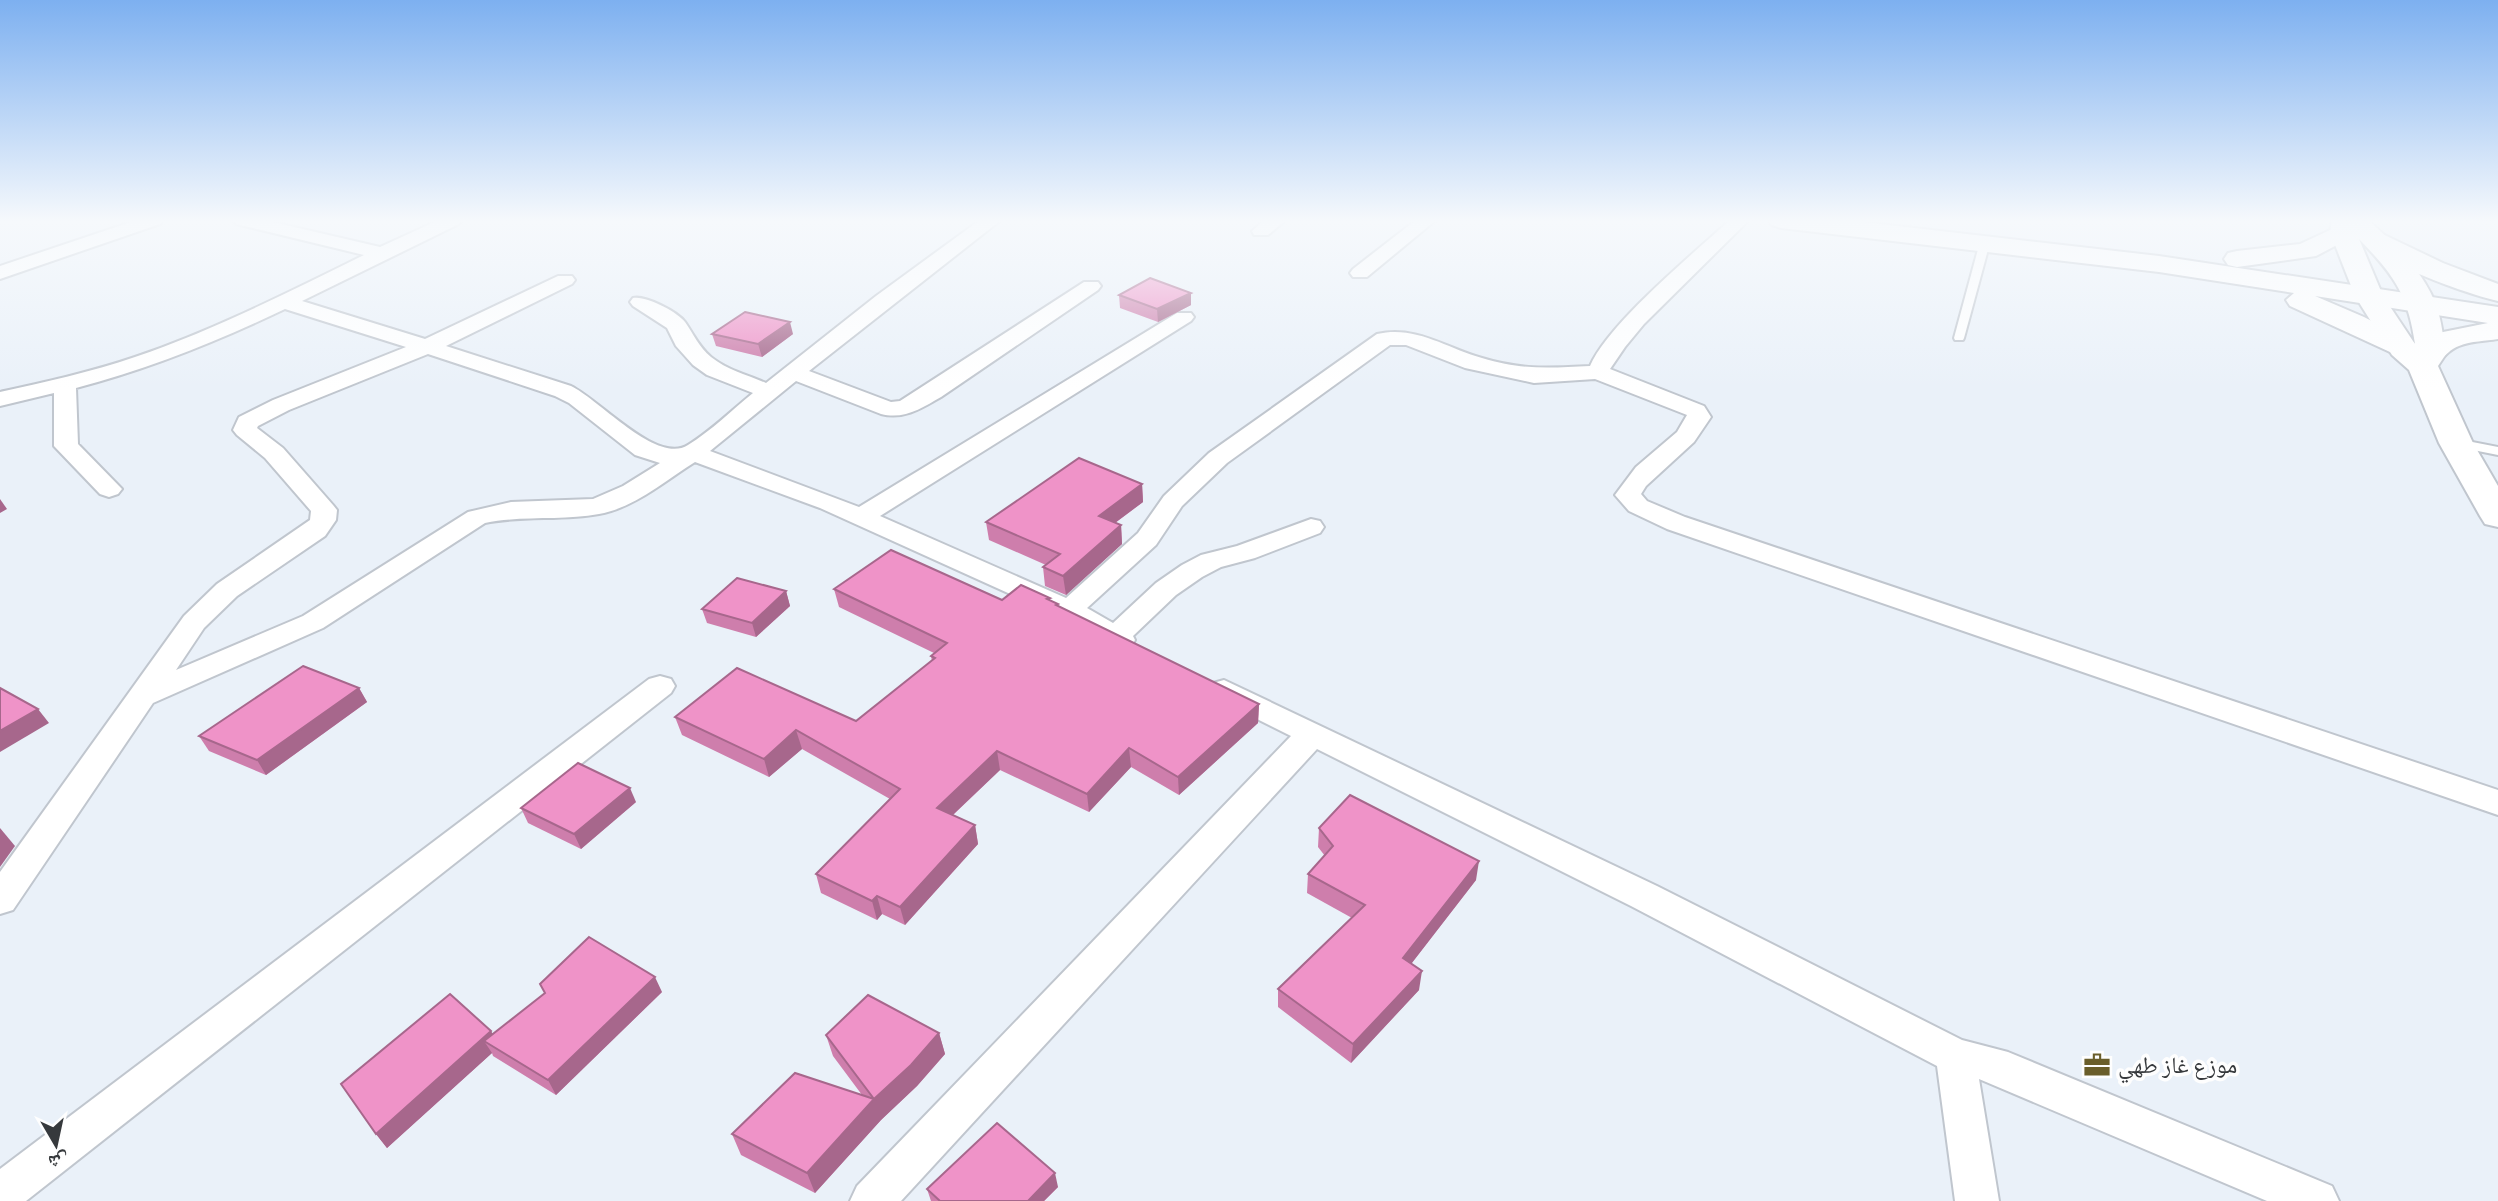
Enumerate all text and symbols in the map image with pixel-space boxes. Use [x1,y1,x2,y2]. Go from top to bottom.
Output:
place label: موزع غاز طهي [2118,1048,2237,1084]
office icon: موزع غاز طهي [2082,1050,2112,1080]
north arrow [21,1110,91,1180]
text: ش [47,1147,71,1176]

